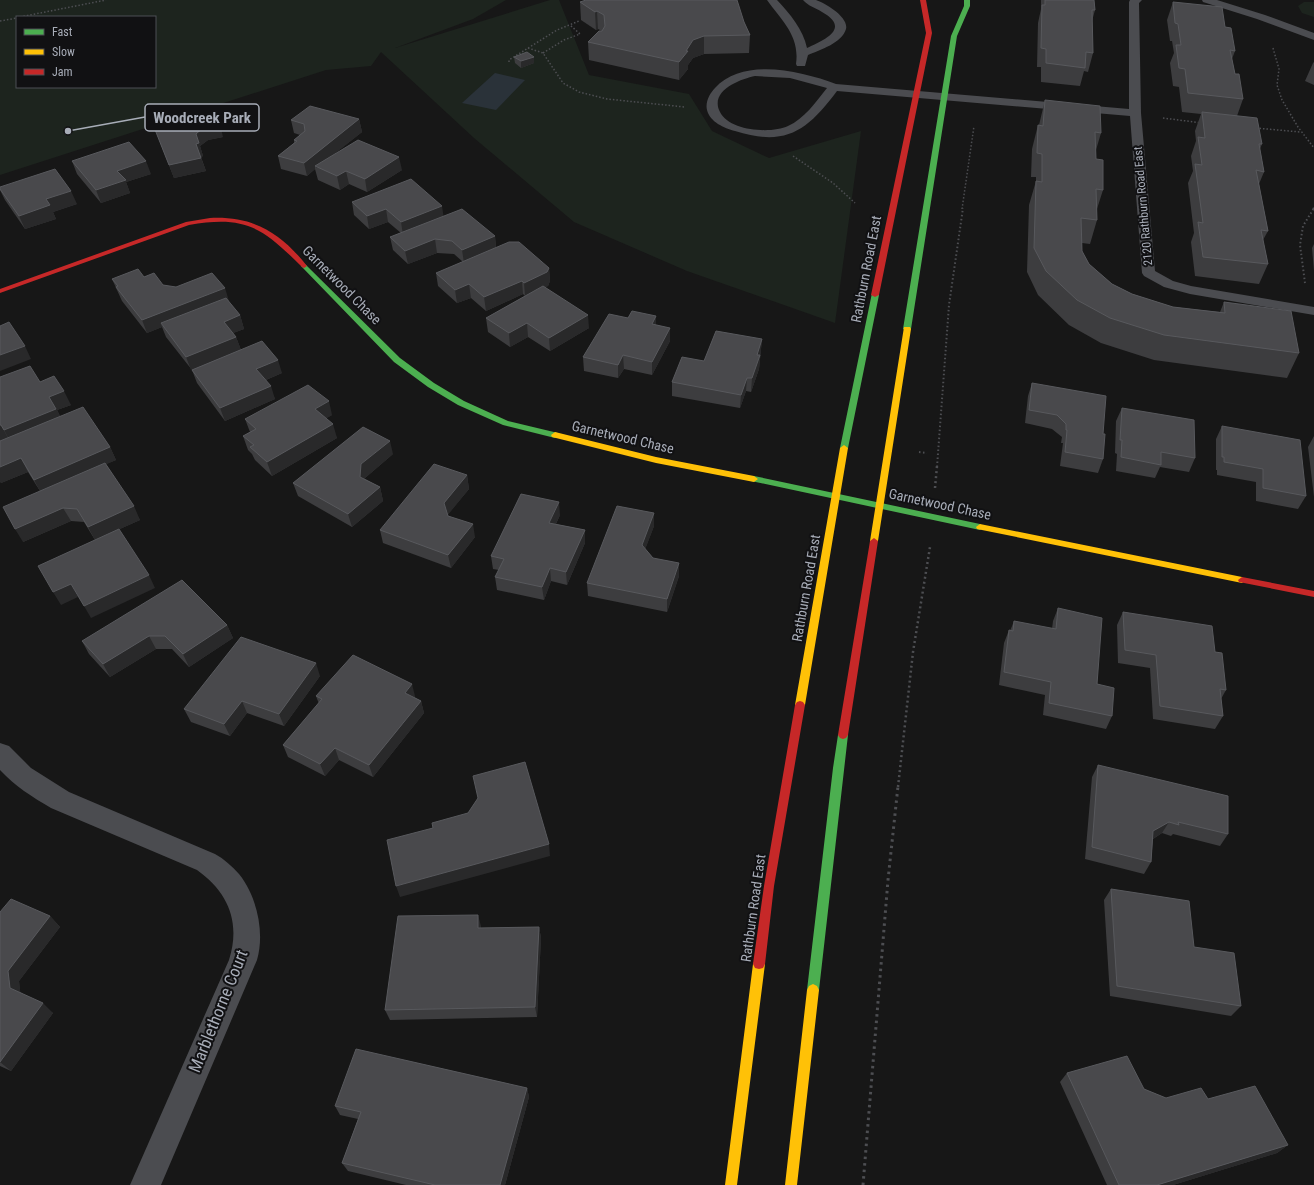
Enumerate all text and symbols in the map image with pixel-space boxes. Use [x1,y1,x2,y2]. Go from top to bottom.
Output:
legend [16,16,156,88]
text: Fast [52,25,73,39]
text: Slow [52,45,75,59]
text: Jam [52,65,73,79]
callout: Woodcreek Park [145,104,259,131]
text: Woodcreek Park [153,109,252,127]
street label: 2120 Rathburn Road East [1131,145,1155,266]
street label: Rathburn Road East [848,214,884,324]
street label: Garnetwood Chase [299,242,385,328]
street label: Garnetwood Chase [570,417,676,457]
street label: Garnetwood Chase [887,485,993,523]
street label: Rathburn Road East [789,533,823,643]
street label: Rathburn Road East [738,853,768,963]
street label: Marblethorne Court [184,947,252,1075]

